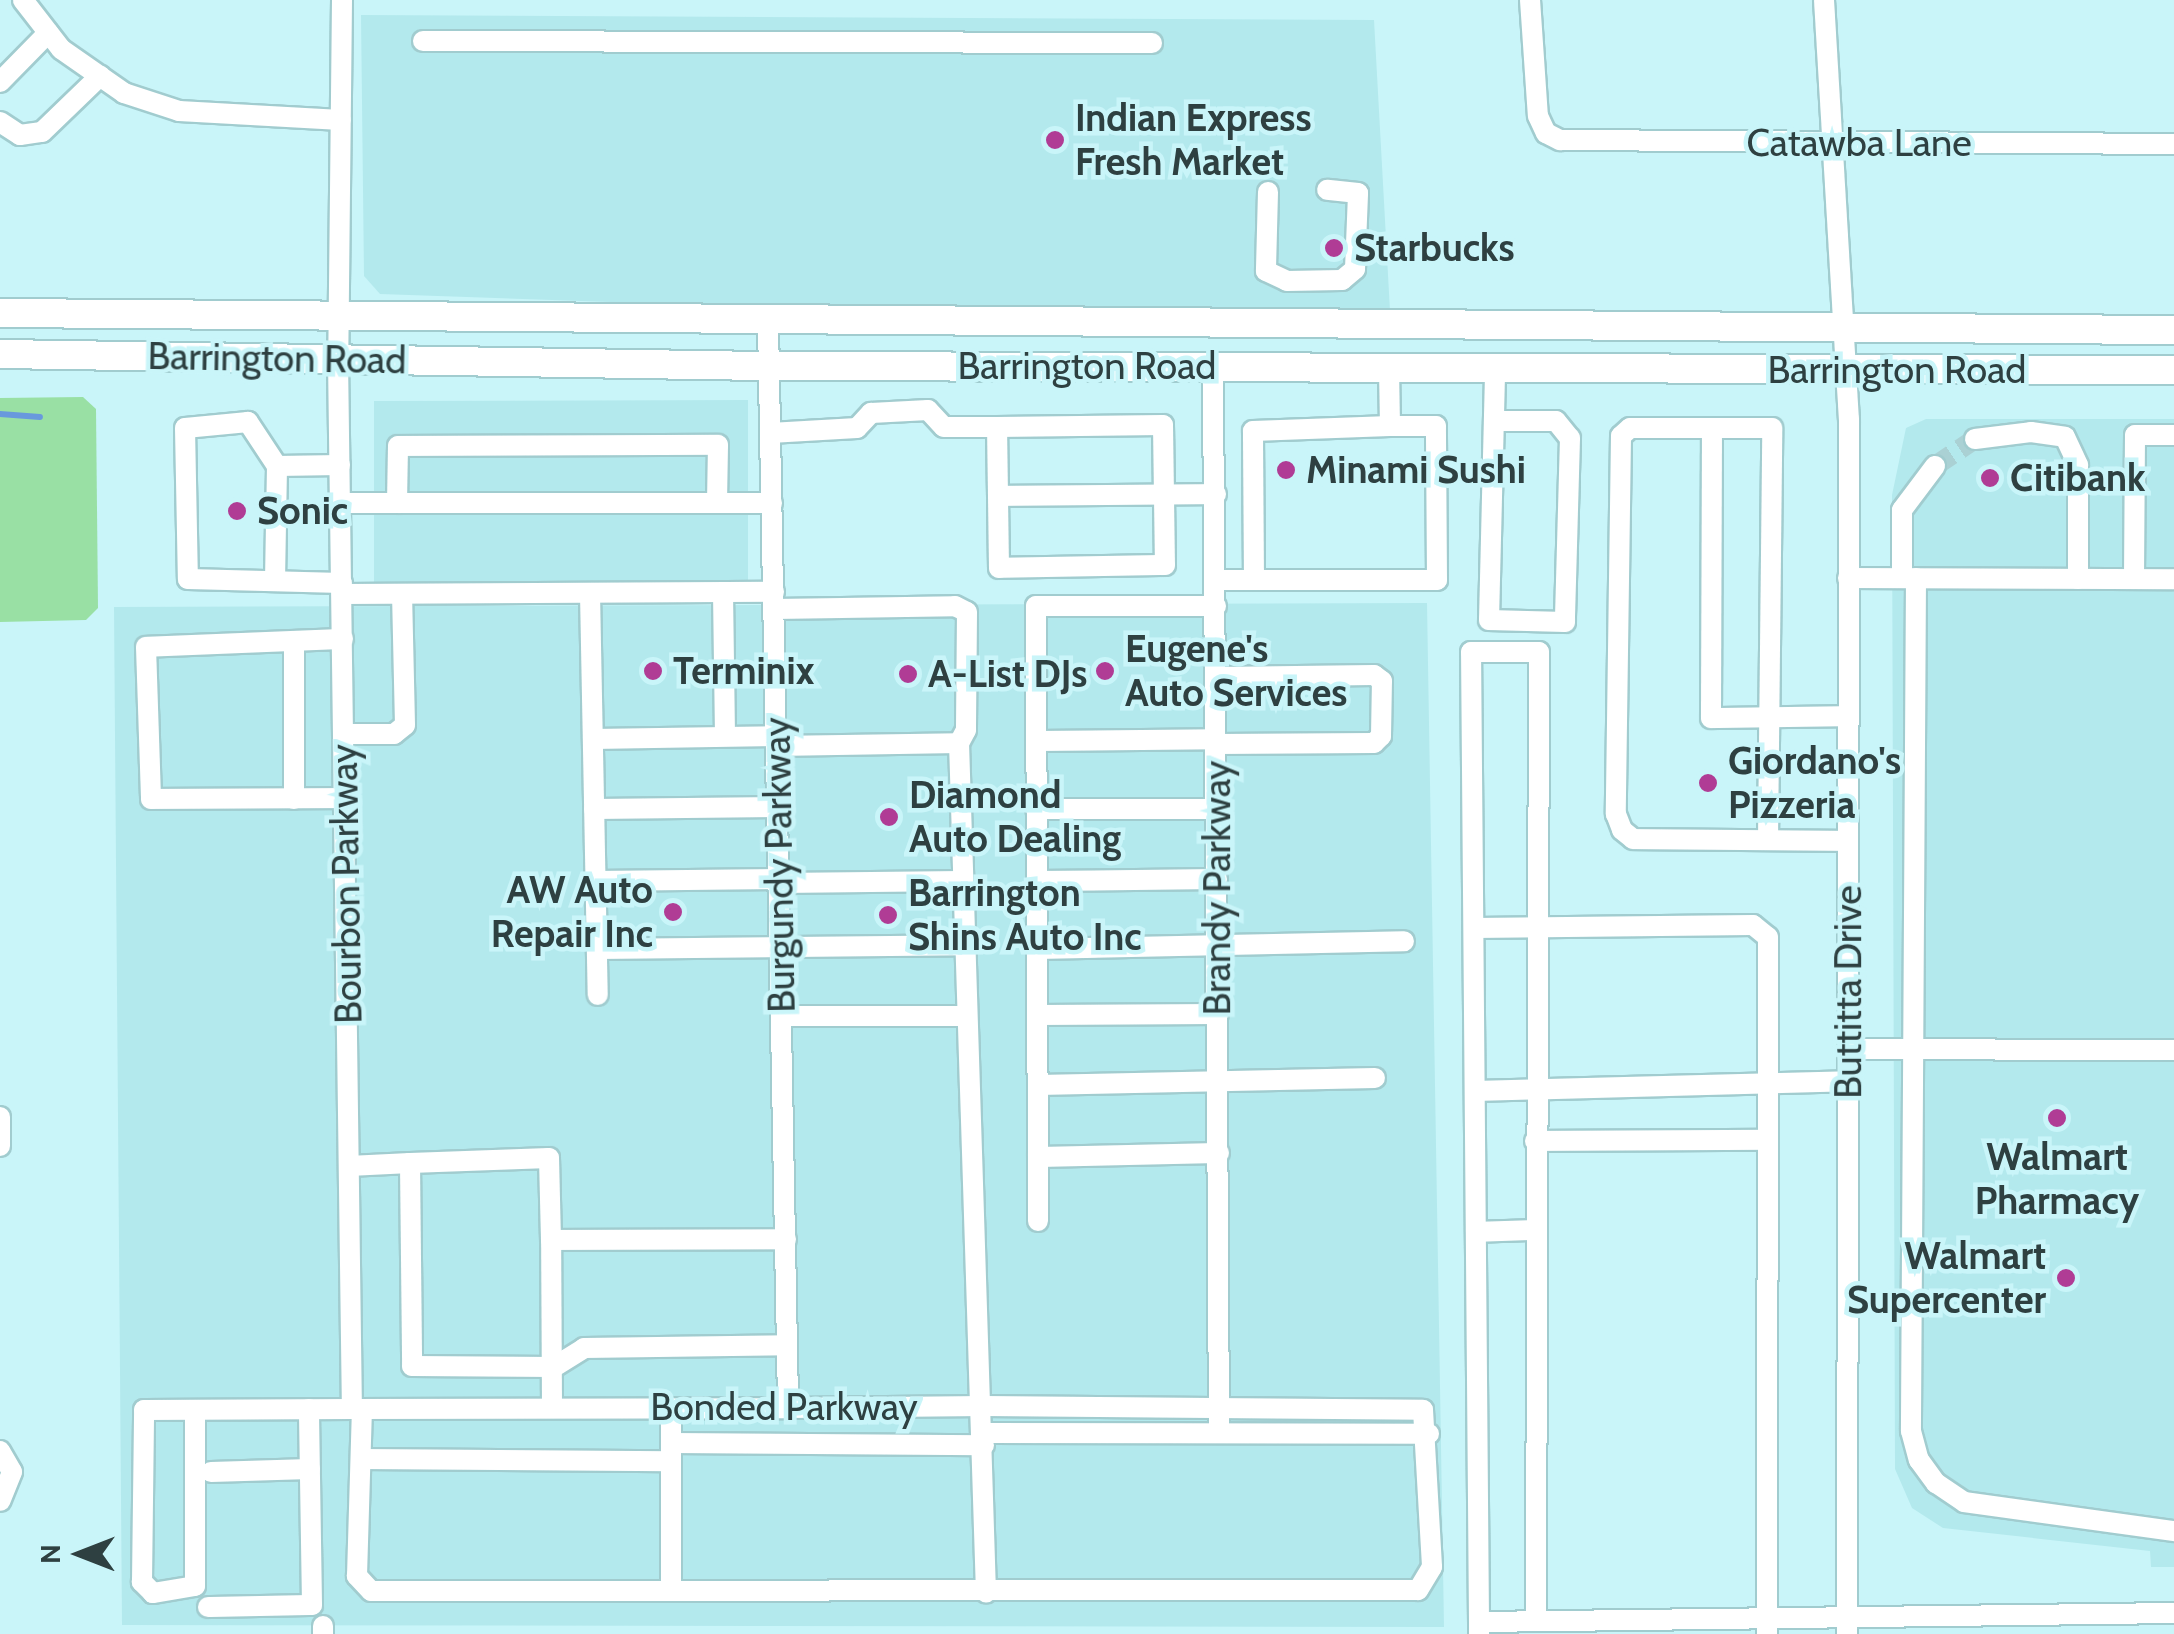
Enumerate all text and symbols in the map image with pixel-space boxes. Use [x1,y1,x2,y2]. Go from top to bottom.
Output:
place label: Indian Express Fresh Market [1075,95,1312,184]
street label: Catawba Lane [1746,120,1972,166]
marker: Indian Express Fresh Market [1044,129,1066,151]
place label: Starbucks [1354,225,1515,271]
marker: Starbucks [1323,237,1345,259]
street label: Barrington Road [147,333,407,383]
street label: Barrington Road [958,343,1216,389]
street label: Barrington Road [1768,347,2026,393]
place label: Minami Sushi [1306,447,1526,493]
place label: Citibank [2010,455,2145,501]
marker: Minami Sushi [1275,459,1297,481]
marker: Citibank [1979,467,2001,489]
place label: Sonic [257,488,348,534]
marker: Sonic [226,500,248,522]
place label: Eugene's Auto Services [1125,626,1347,716]
place label: Terminix [673,648,814,694]
place label: A-List DJs [928,651,1087,697]
marker: Terminix [642,660,664,682]
marker: Eugene's Auto Services [1094,660,1116,682]
marker: A-List DJs [897,663,919,685]
street label: Burgundy Parkway [754,717,804,1013]
place label: Giordano's Pizzeria [1728,738,1901,828]
street label: Bourbon Parkway [321,744,371,1024]
street label: Brandy Parkway [1194,760,1240,1016]
place label: Diamond Auto Dealing [909,772,1121,862]
marker: Giordano's Pizzeria [1697,772,1719,794]
marker: Diamond Auto Dealing [878,806,900,828]
place label: AW Auto Repair Inc [491,867,653,956]
place label: Barrington Shins Auto Inc [908,870,1142,959]
street label: Buttitta Drive [1825,885,1871,1099]
marker: AW Auto Repair Inc [662,901,684,923]
marker: Barrington Shins Auto Inc [877,904,899,926]
marker: Walmart Pharmacy [2046,1107,2068,1129]
place label: Walmart Pharmacy [1975,1134,2139,1224]
place label: Walmart Supercenter [1847,1233,2046,1322]
marker: Walmart Supercenter [2055,1267,2077,1289]
street label: Bonded Parkway [650,1384,918,1430]
north arrow [30,1504,130,1604]
text: N [33,1544,67,1564]

